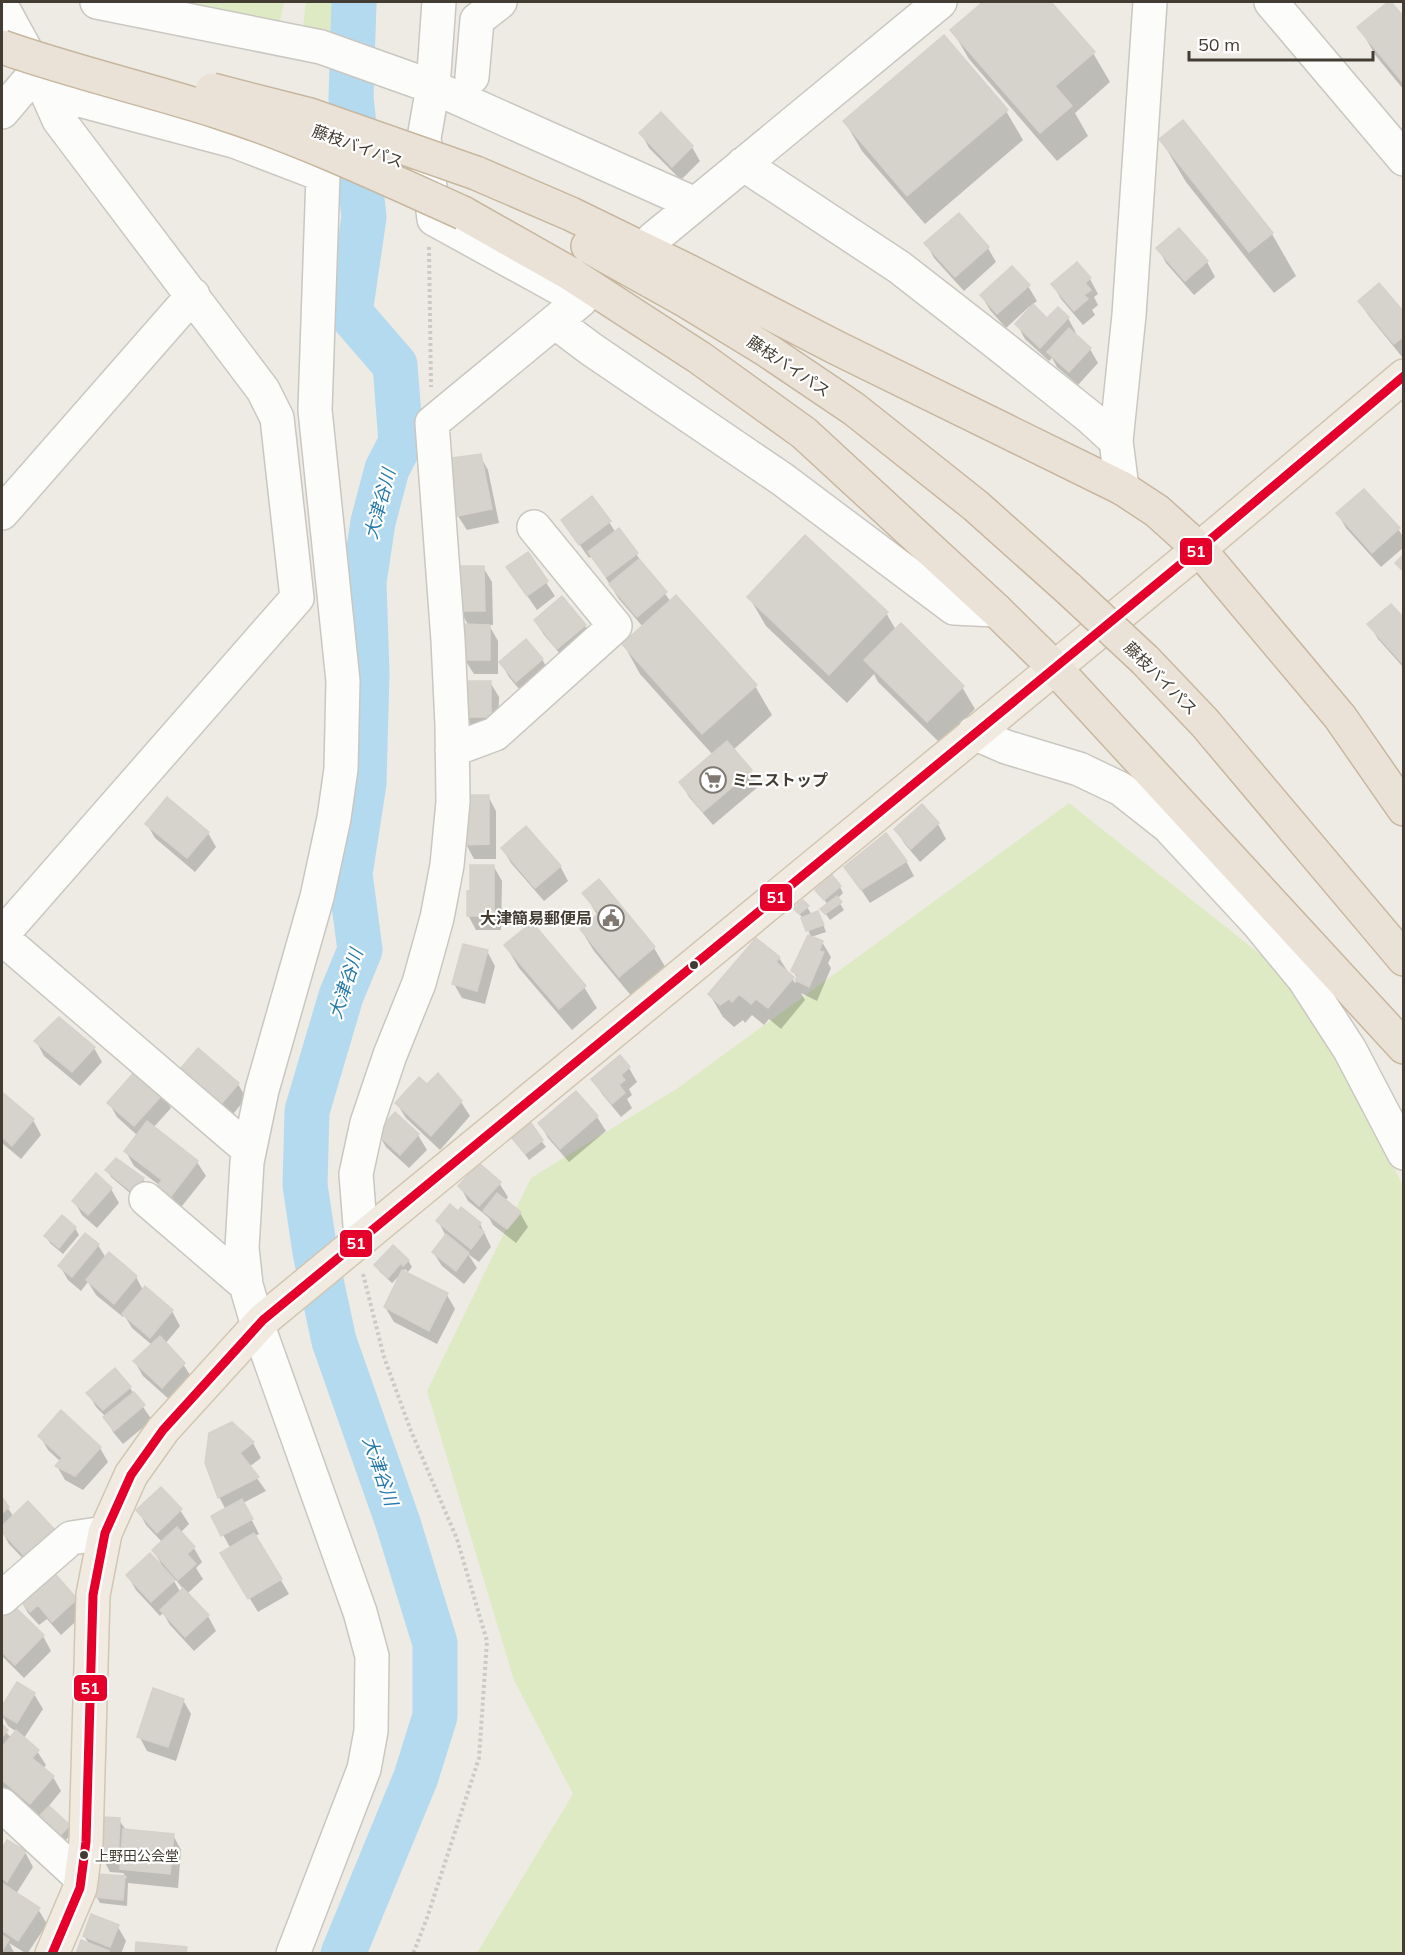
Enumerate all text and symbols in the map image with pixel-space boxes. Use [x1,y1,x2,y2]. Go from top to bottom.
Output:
scale bar [1189,24,1374,62]
text: 50 m [1198,33,1240,56]
street label: 藤枝バイパス [310,120,406,172]
street label: 藤枝バイパス [744,331,834,401]
water label: 大津谷川 [359,464,400,542]
line badge: 51 [1179,537,1213,566]
text: 51 [1186,541,1206,561]
street label: 藤枝バイパス [1120,637,1202,719]
supermarket icon: ミニストップ [698,765,728,795]
place label: ミニストップ [732,770,828,790]
line badge: 51 [759,883,793,912]
text: 51 [766,887,786,907]
public building icon: 大津簡易郵便局 [596,903,626,933]
place label: 大津簡易郵便局 [480,908,592,928]
water label: 大津谷川 [323,944,368,1022]
unlabelled marker [688,959,700,971]
line badge: 51 [339,1229,373,1258]
text: 51 [346,1233,366,1253]
water label: 大津谷川 [358,1433,404,1511]
line badge: 51 [73,1674,108,1702]
text: 51 [80,1678,100,1698]
place label: 上野田公会堂 [95,1847,179,1865]
marker: 上野田公会堂 [78,1849,90,1861]

